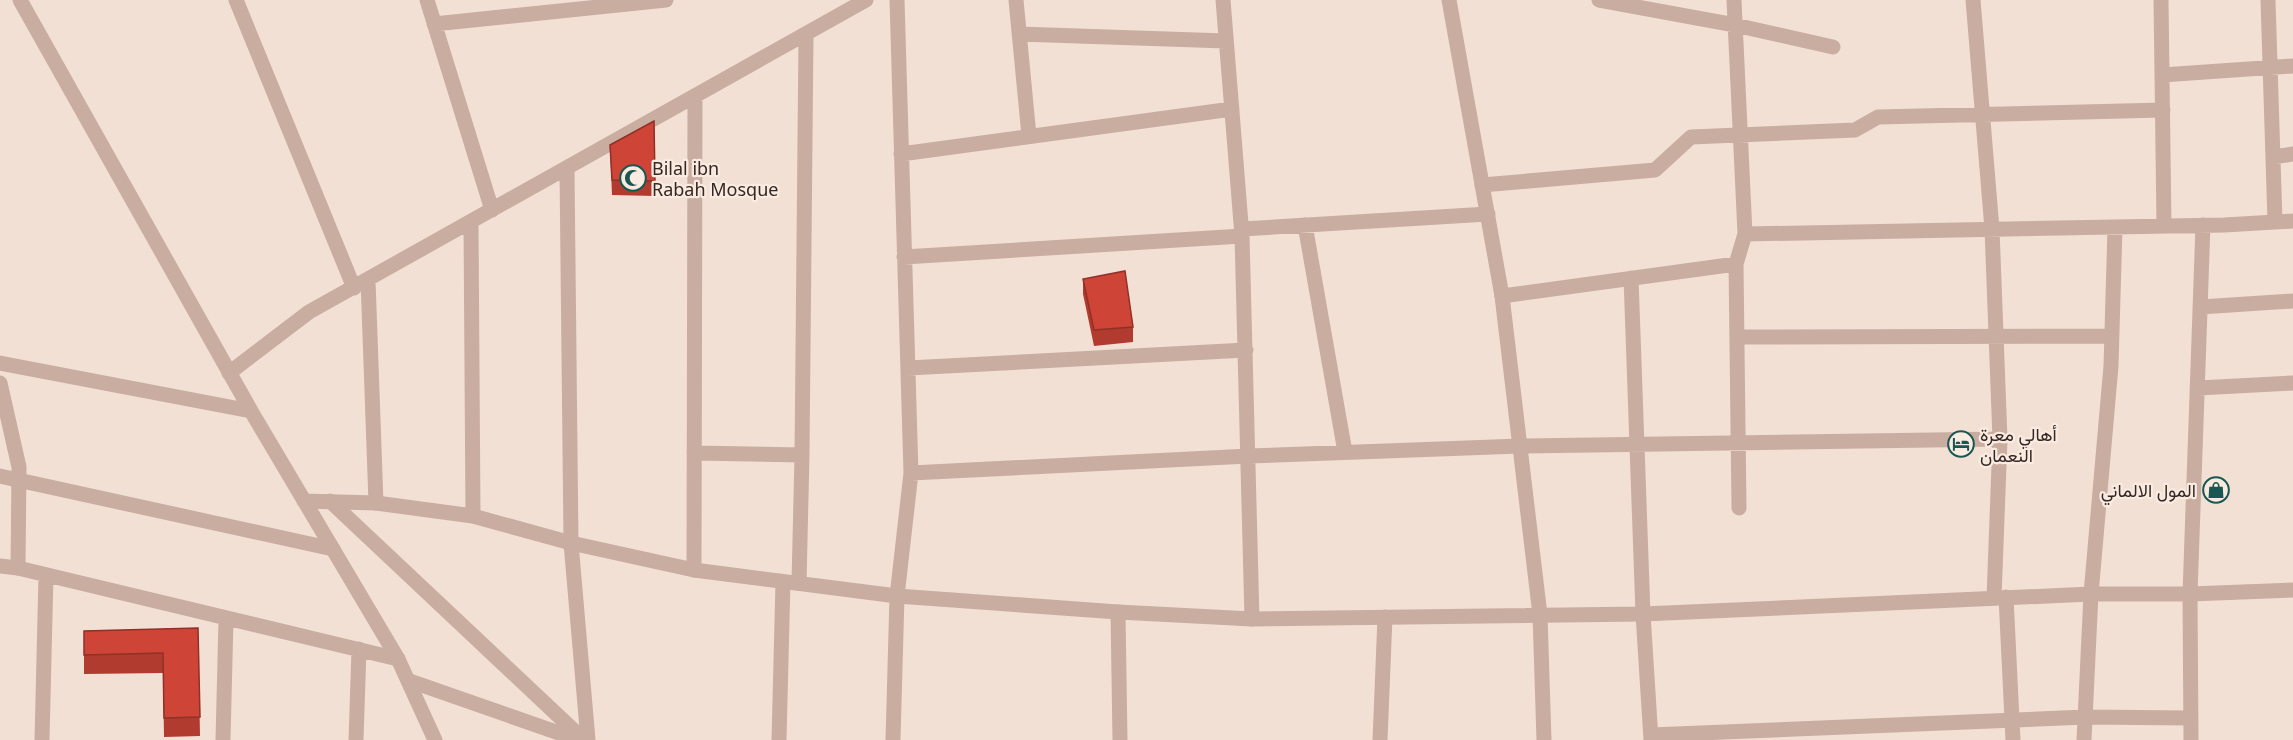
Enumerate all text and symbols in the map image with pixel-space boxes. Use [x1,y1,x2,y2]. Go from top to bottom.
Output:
place label: Bilal ibn Rabah Mosque [652,156,778,201]
mosque icon: Bilal ibn Rabah Mosque [618,163,648,193]
place label: أهالي معرة النعمان [1980,422,2057,467]
hotel icon: أهالي معرة النعمان [1946,429,1976,459]
shop icon: المول الالماني [2201,475,2231,505]
place label: المول الالماني [2101,478,2196,506]

